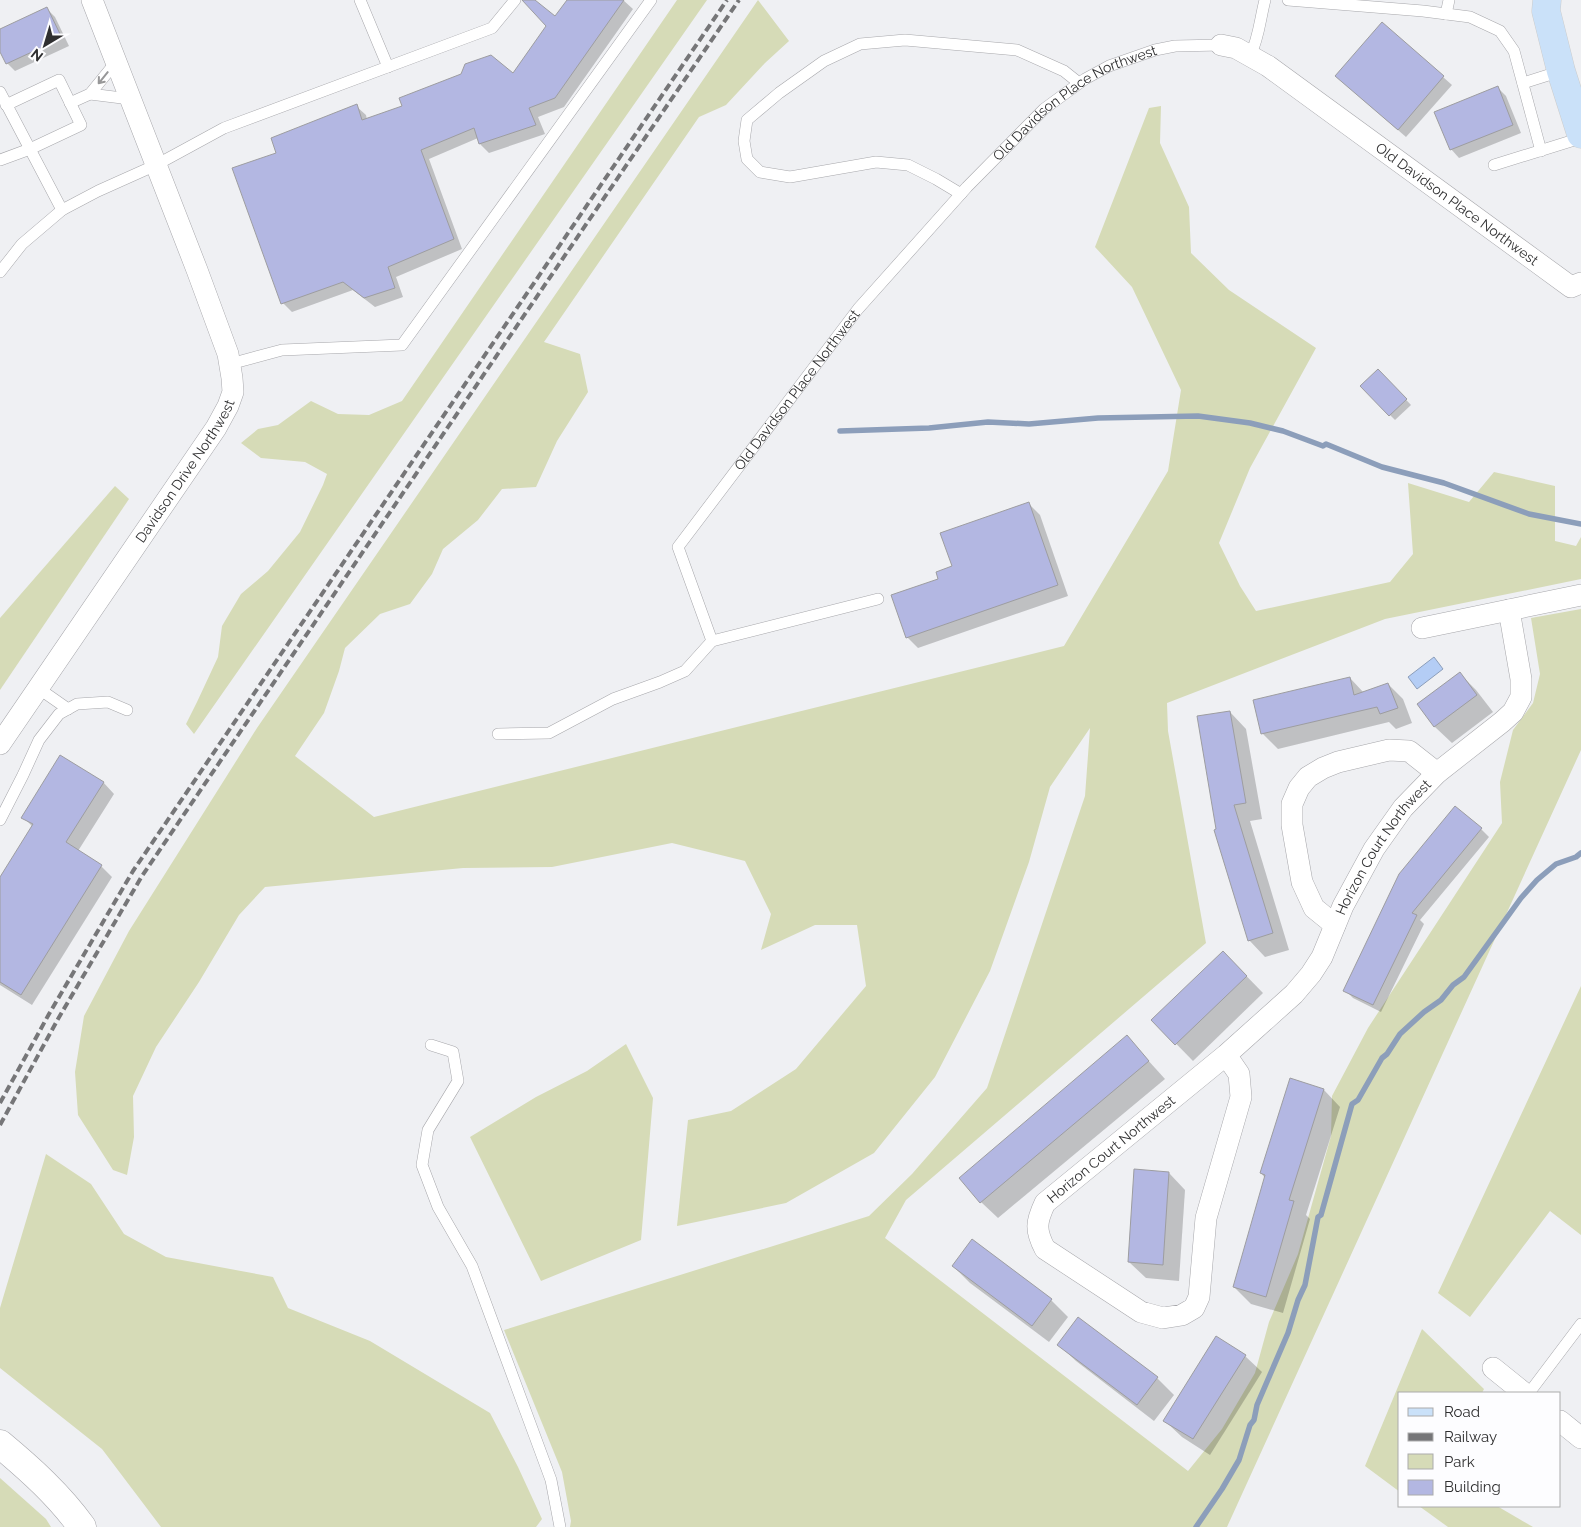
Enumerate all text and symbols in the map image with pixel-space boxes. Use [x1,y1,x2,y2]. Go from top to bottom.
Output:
north arrow [20,20,70,70]
street label: Old Davidson Place Northwest [990,42,1159,164]
text: N [28,46,46,65]
one-way arrow [97,72,108,85]
street label: Old Davidson Place Northwest [1373,139,1542,269]
street label: Old Davidson Place Northwest [731,306,863,473]
street label: Davidson Drive Northwest [132,397,238,545]
street label: Horizon Court Northwest [1332,776,1434,917]
street label: Horizon Court Northwest [1044,1092,1178,1206]
legend [1398,1392,1561,1507]
text: Road [1444,1403,1480,1421]
text: Railway [1444,1428,1497,1446]
text: Park [1444,1453,1475,1471]
text: Building [1444,1478,1501,1496]

